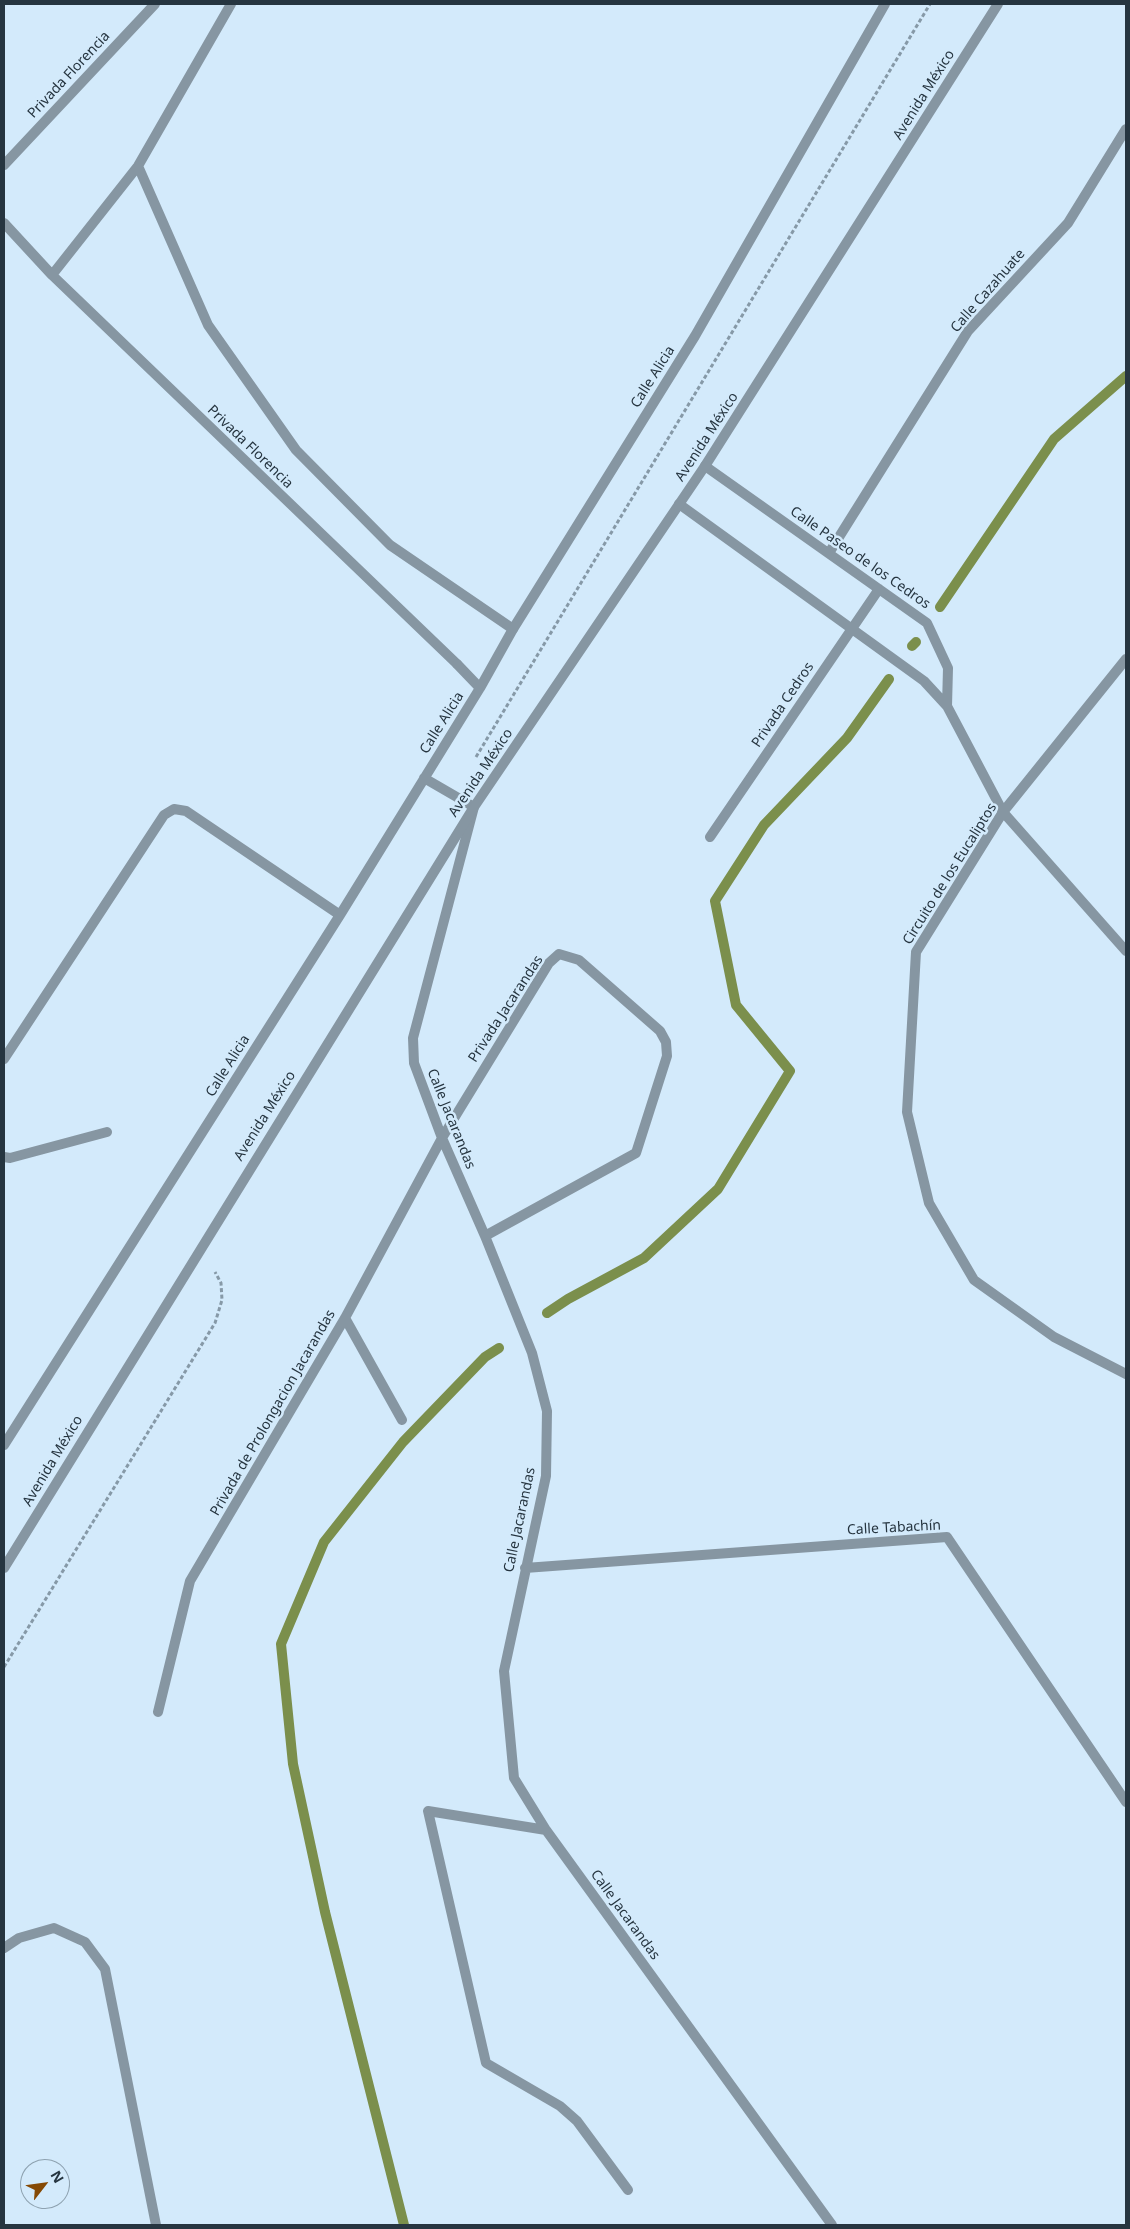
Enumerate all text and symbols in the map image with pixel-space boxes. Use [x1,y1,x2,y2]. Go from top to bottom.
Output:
street label: Privada Florencia [24,28,114,122]
street label: Avenida México [890,47,958,143]
street label: Calle Cazahuate [947,246,1029,336]
street label: Calle Alicia [627,343,679,411]
street label: Avenida México [672,389,742,485]
street label: Privada Florencia [204,402,296,492]
street label: Calle Paseo de los Cedros [787,503,933,613]
street label: Privada Cedros [748,659,818,751]
street label: Calle Alicia [416,689,468,757]
street label: Avenida México [445,726,517,820]
street label: Circuito de los Eucaliptos [899,800,1001,948]
street label: Privada Jacarandas [465,952,547,1066]
street label: Calle Alicia [202,1032,254,1100]
street label: Calle Jacarandas [423,1066,479,1172]
street label: Avenida México [231,1068,299,1164]
street label: Privada de Prolongacion Jacarandas [207,1307,339,1519]
street label: Avenida México [19,1413,87,1509]
street label: Calle Jacarandas [501,1466,539,1574]
street label: Calle Tabachín [847,1517,941,1539]
street label: Calle Jacarandas [587,1867,663,1963]
north arrow [20,2159,70,2209]
text: N [46,2167,69,2186]

